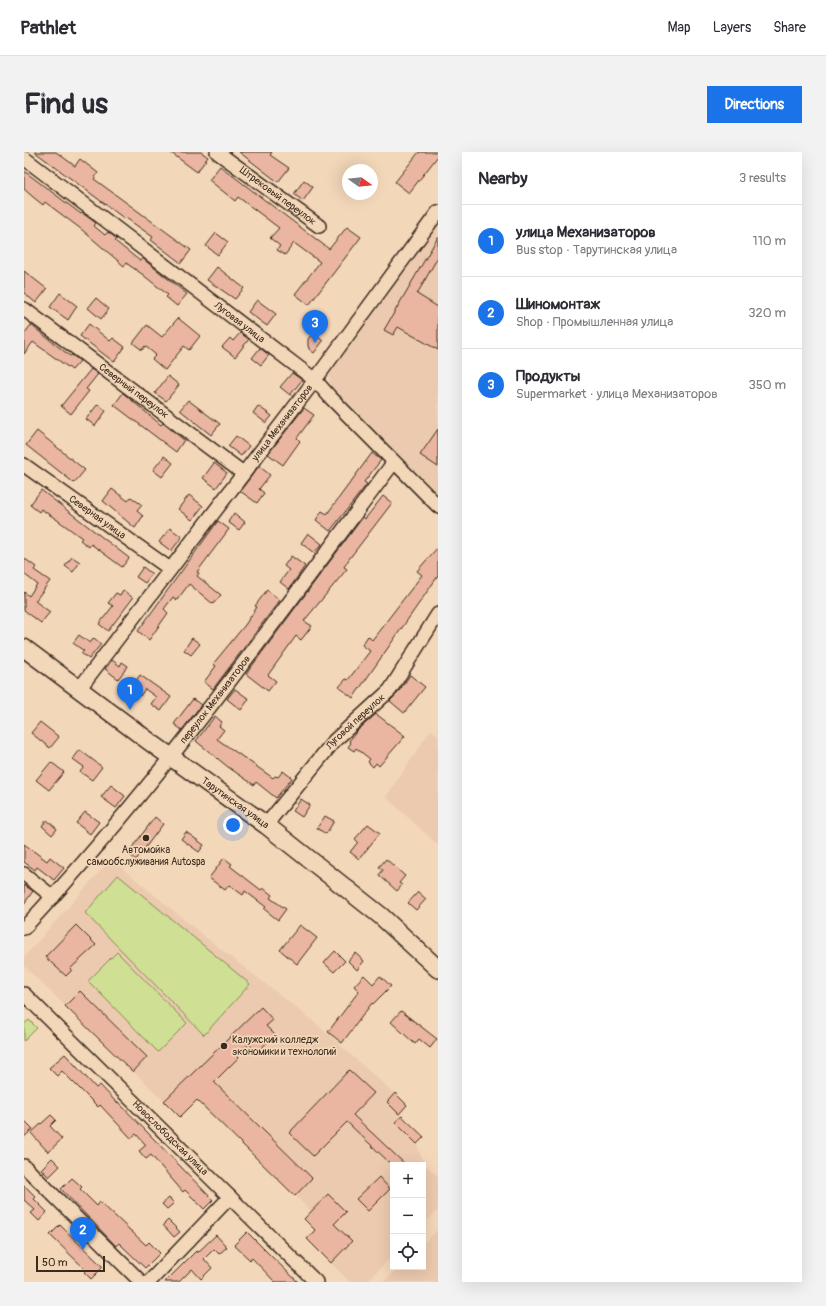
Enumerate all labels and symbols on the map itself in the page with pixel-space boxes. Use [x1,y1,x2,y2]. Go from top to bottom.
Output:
street label: Штрековый переулок [237,164,318,228]
north arrow [342,164,378,200]
street label: Луговая улица [211,299,267,346]
pin: 3 [302,310,328,343]
street label: Северный переулок [96,361,171,421]
street label: улица Механизаторов [249,382,315,464]
street label: Северная улица [66,493,128,542]
street label: переулок Механизаторов [177,653,253,746]
pin: 1 [117,677,143,710]
street label: Луговой переулок [323,691,388,753]
street label: Тарутинская улица [199,775,272,831]
your location [223,815,243,835]
marker: Автомойка самообслуживания Autospa [141,833,151,843]
place label: Автомойка самообслуживания Autospa [87,844,206,868]
place label: Калужский колледж экономики и технологий [232,1034,336,1058]
marker: Калужский колледж экономики и технологий [219,1041,229,1051]
street label: Новослободская улица [130,1098,211,1178]
pin: 2 [70,1217,96,1250]
scale bar [36,1254,105,1273]

